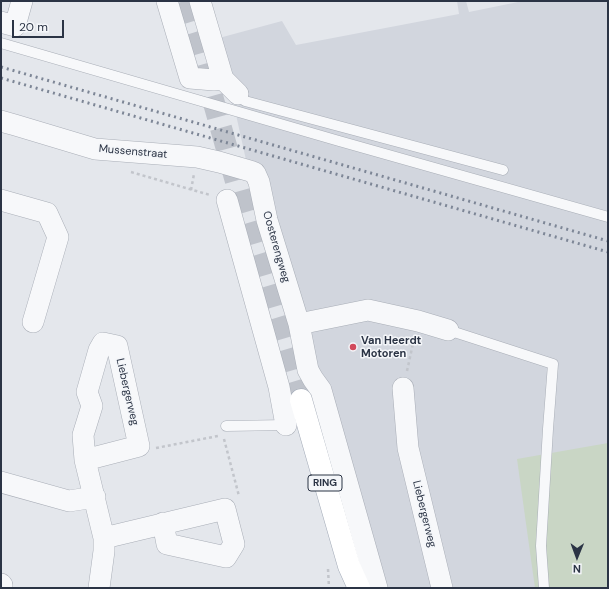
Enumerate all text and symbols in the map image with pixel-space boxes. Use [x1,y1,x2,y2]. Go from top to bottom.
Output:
scale bar [14,12,66,38]
text: 20 m [19,19,48,35]
street label: Mussenstraat [98,142,168,162]
street label: Oosterengweg [259,210,293,284]
place label: Van Heerdt Motoren [361,334,421,360]
marker: Van Heerdt Motoren [348,342,358,352]
street label: Liebergerweg [113,357,141,427]
road number: RING [308,475,342,491]
street label: Liebergerweg [409,479,439,549]
north arrow [557,537,597,577]
text: N [573,562,581,576]

